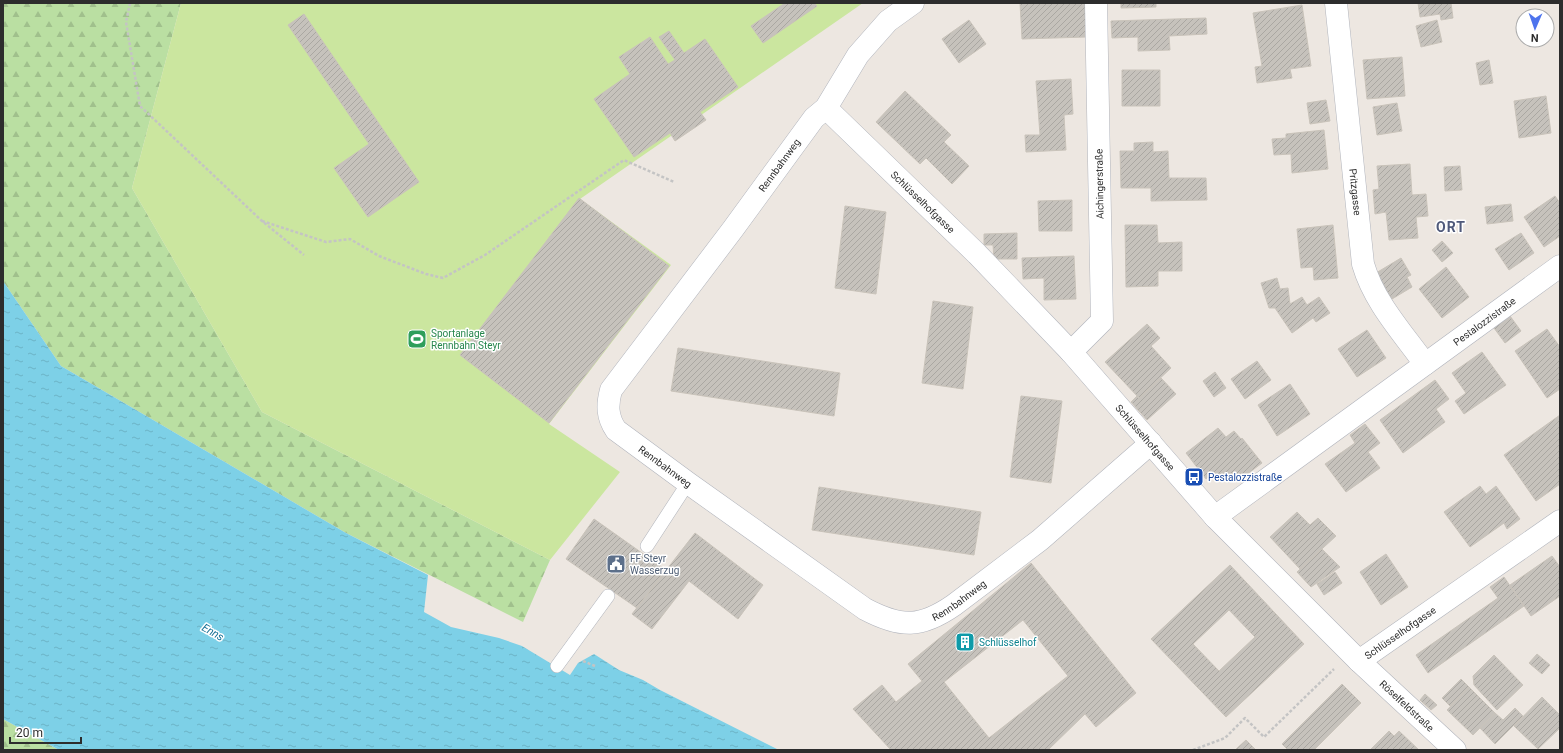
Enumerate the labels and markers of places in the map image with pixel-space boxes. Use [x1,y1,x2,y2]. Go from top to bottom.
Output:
sports icon: Sportanlage Rennbahn Steyr [406,328,428,350]
place label: Sportanlage Rennbahn Steyr [431,328,501,351]
bus stop icon: Pestalozzistraße [1183,466,1205,488]
place label: Pestalozzistraße [1208,472,1282,483]
public building icon: FF Steyr Wasserzug [605,553,627,575]
place label: FF Steyr Wasserzug [630,553,679,576]
building icon: Schlüsselhof [954,631,976,653]
place label: Schlüsselhof [979,637,1037,648]

